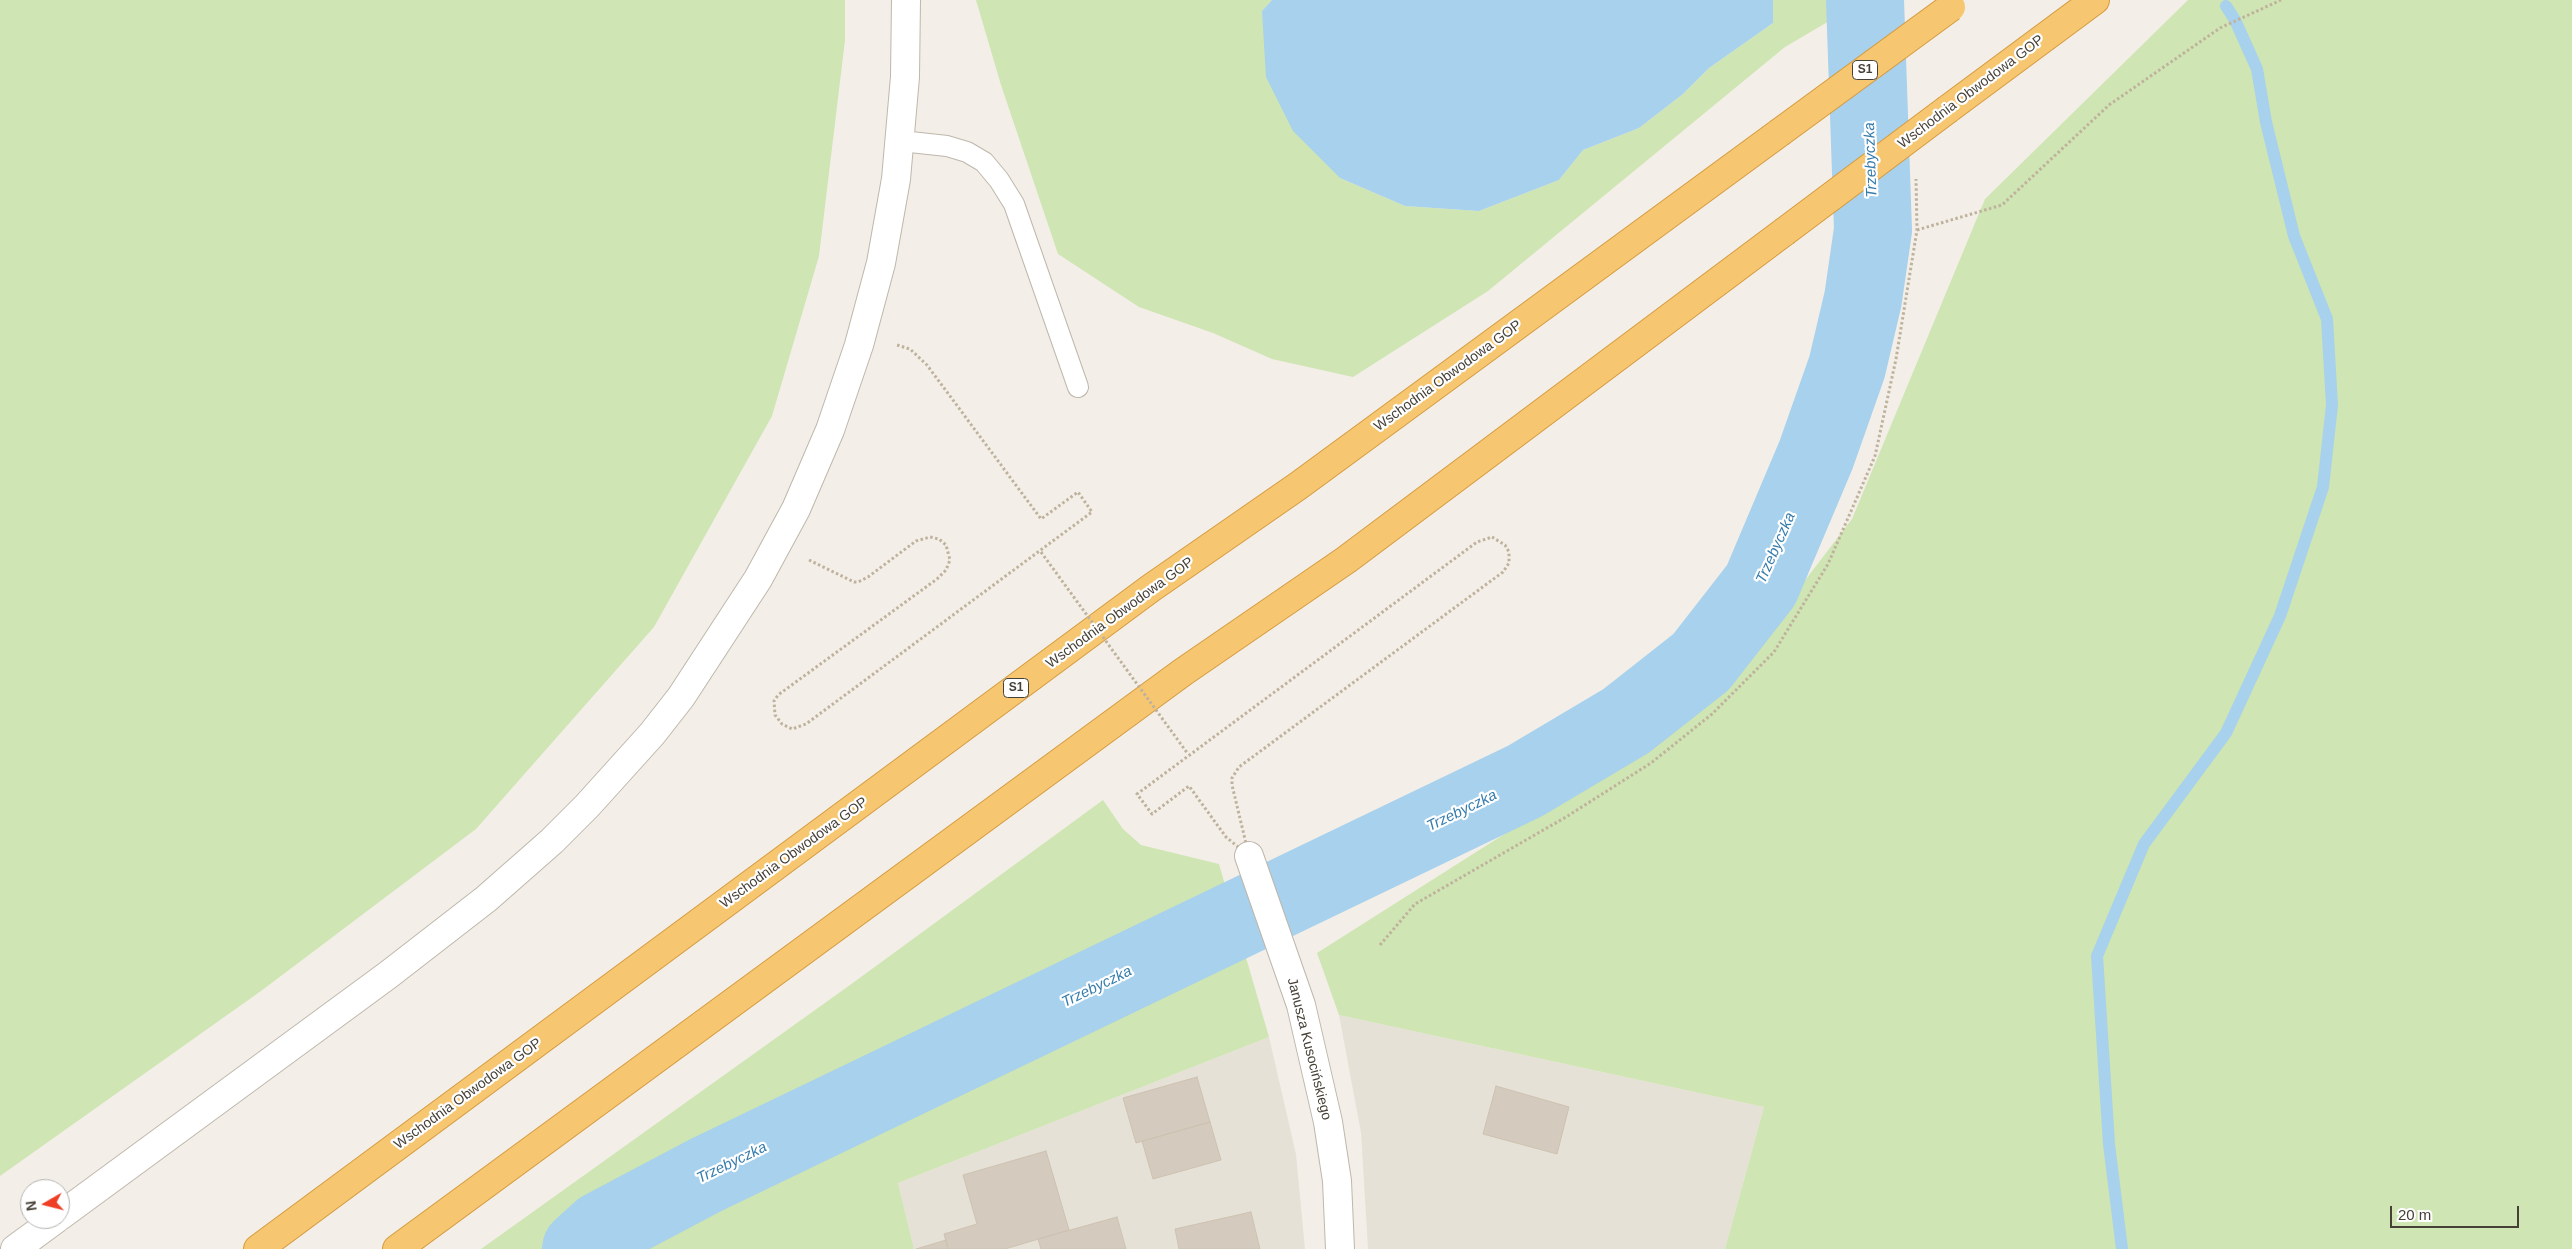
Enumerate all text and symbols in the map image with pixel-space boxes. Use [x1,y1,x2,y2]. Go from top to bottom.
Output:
street label: Wschodnia Obwodowa GOP [1895,32,2047,152]
road number: S1 [1852,60,1878,80]
water label: Trzebyczka [1861,122,1881,198]
street label: Wschodnia Obwodowa GOP [1371,317,1525,435]
water label: Trzebyczka [1752,510,1800,586]
street label: Wschodnia Obwodowa GOP [1043,554,1197,672]
road number: S1 [1004,678,1028,698]
water label: Trzebyczka [1424,786,1500,836]
street label: Wschodnia Obwodowa GOP [717,794,871,912]
water label: Trzebyczka [1059,962,1135,1012]
street label: Janusza Kusocińskiego [1283,976,1335,1122]
street label: Wschodnia Obwodowa GOP [391,1035,545,1153]
water label: Trzebyczka [694,1138,770,1188]
north arrow [20,1179,70,1229]
scale bar [2392,1196,2521,1228]
text: N [23,1200,40,1212]
text: 20 m [2398,1206,2431,1223]

